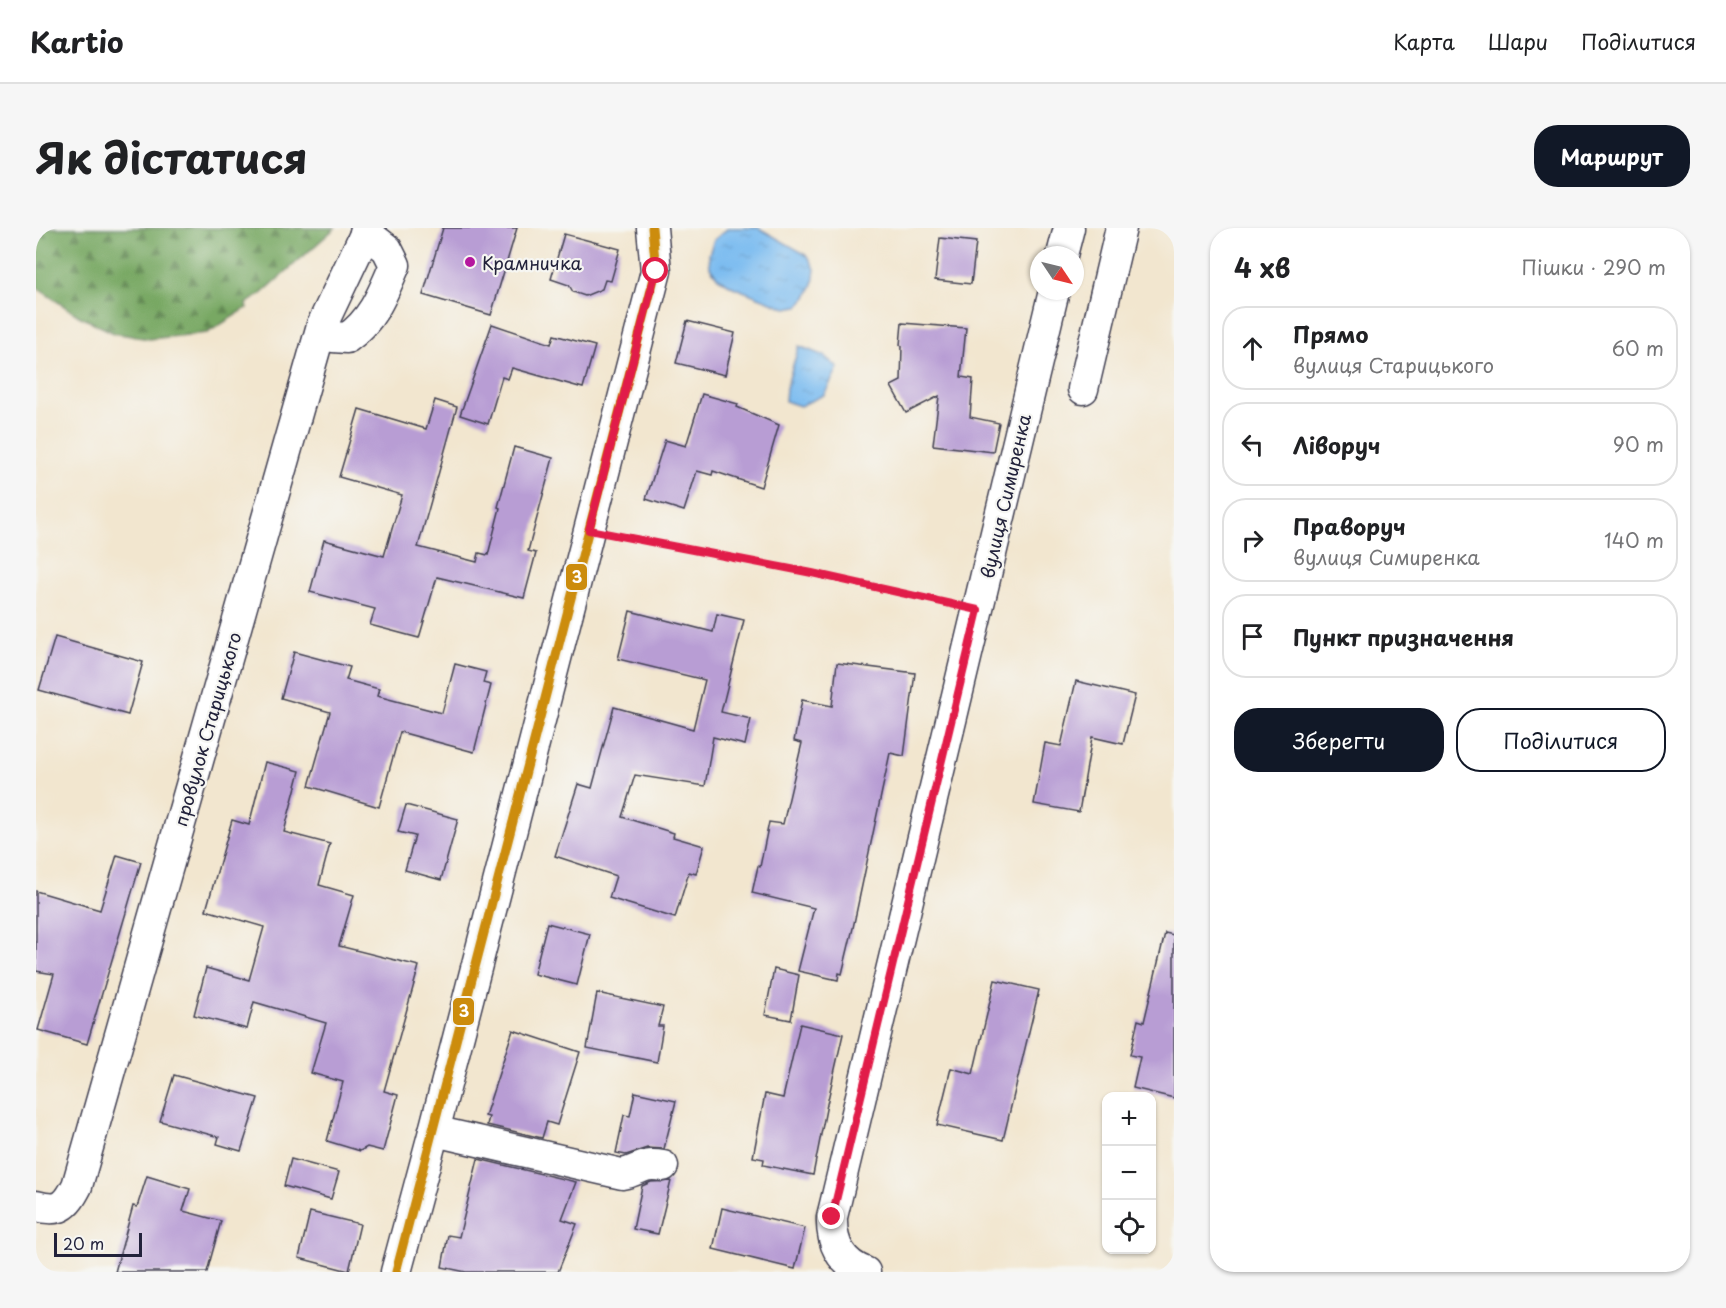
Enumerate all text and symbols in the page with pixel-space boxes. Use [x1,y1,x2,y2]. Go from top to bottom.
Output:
text: Kartio [30,20,124,63]
text: Карта [1393,25,1455,57]
text: Шари [1488,25,1548,57]
text: Поділитися [1581,25,1696,57]
text: Як дістатися [36,125,308,188]
button: Маршрут [1534,125,1690,187]
north arrow [1030,246,1084,300]
text: 4 хв [1234,248,1290,287]
place label: Крамничка [482,249,582,276]
text: Пішки · 290 m [1521,252,1666,282]
marker: Крамничка [463,255,477,269]
route start [642,257,668,283]
text: Прямо [1293,317,1368,350]
icon: ahead [1236,332,1269,365]
text: 60 m [1612,333,1664,363]
text: вулиця Старицького [1293,350,1494,380]
street label: вулиця Симиренка [973,410,1037,581]
icon: left [1236,428,1269,461]
text: Ліворуч [1293,428,1380,461]
text: 90 m [1613,429,1664,459]
text: Праворуч [1293,509,1406,542]
icon: right [1236,524,1269,557]
text: 140 m [1604,525,1664,555]
text: вулиця Симиренка [1293,542,1480,572]
line badge: 3 [565,563,588,591]
text: 3 [572,564,582,588]
icon: arrive [1236,620,1269,653]
text: Пункт призначення [1293,620,1514,653]
street label: провулок Старицького [166,629,248,829]
button: Зберегти [1234,708,1444,772]
button: Поділитися [1456,708,1666,772]
line badge: 3 [452,997,475,1026]
text: 3 [459,998,469,1022]
map controls [1102,1092,1156,1254]
button: + [1102,1092,1156,1146]
button: − [1102,1146,1156,1200]
button: locate [1102,1200,1156,1254]
route end [818,1203,844,1229]
scale bar [54,1230,142,1258]
text: 20 m [63,1231,104,1255]

